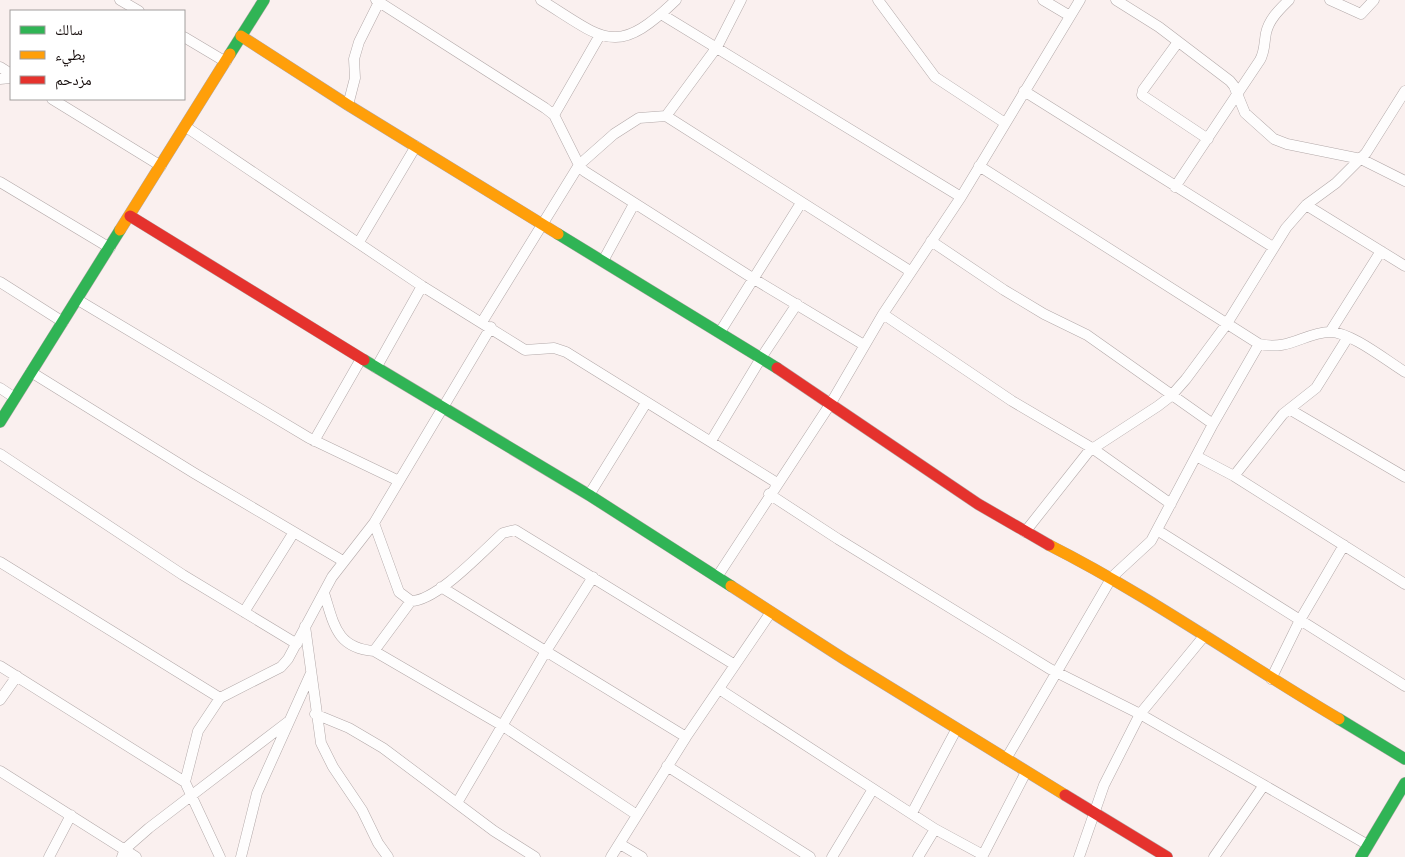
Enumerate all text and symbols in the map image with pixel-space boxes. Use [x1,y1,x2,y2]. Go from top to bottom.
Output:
legend [10,10,185,100]
text: سالك [55,19,83,39]
text: بطيء [55,44,85,67]
text: مزدحم [55,69,92,90]

